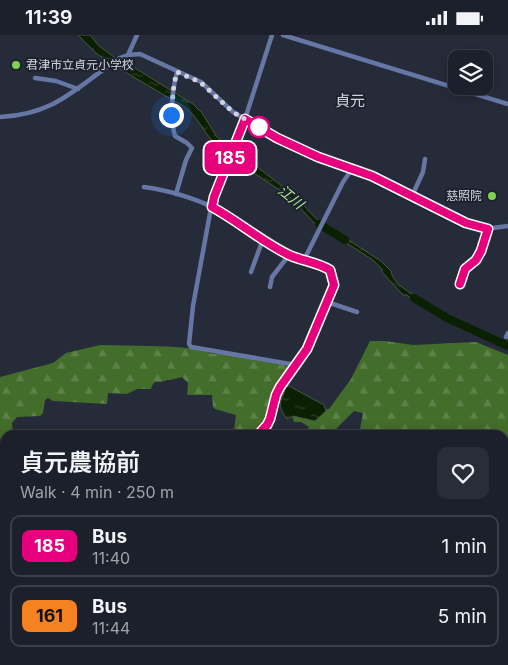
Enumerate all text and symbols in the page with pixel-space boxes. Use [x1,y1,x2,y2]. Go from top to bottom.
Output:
text: 11:39 [25,6,72,29]
map controls [448,50,493,95]
button: layers [448,50,493,95]
place label: 君津市立貞元小学校 [26,57,134,72]
marker: 君津市立貞元小学校 [10,59,22,71]
district label: 貞元 [335,91,365,110]
your location [159,103,184,128]
unlabelled marker [248,116,270,138]
line badge: 185 [201,142,259,174]
text: 185 [215,147,245,168]
water label: 江川 [275,181,309,213]
place label: 慈照院 [446,188,482,203]
marker: 慈照院 [486,190,498,202]
button: heart [437,447,489,499]
text: 貞元農協前 [20,448,140,477]
text: Walk · 4 min · 250 m [20,482,174,502]
text: Bus [92,525,127,548]
text: 185 [34,535,65,556]
text: 1 min [441,535,487,558]
text: 11:40 [92,548,130,568]
text: Bus [92,595,127,618]
text: 161 [36,605,63,626]
text: 5 min [438,605,487,628]
text: 11:44 [92,618,130,638]

